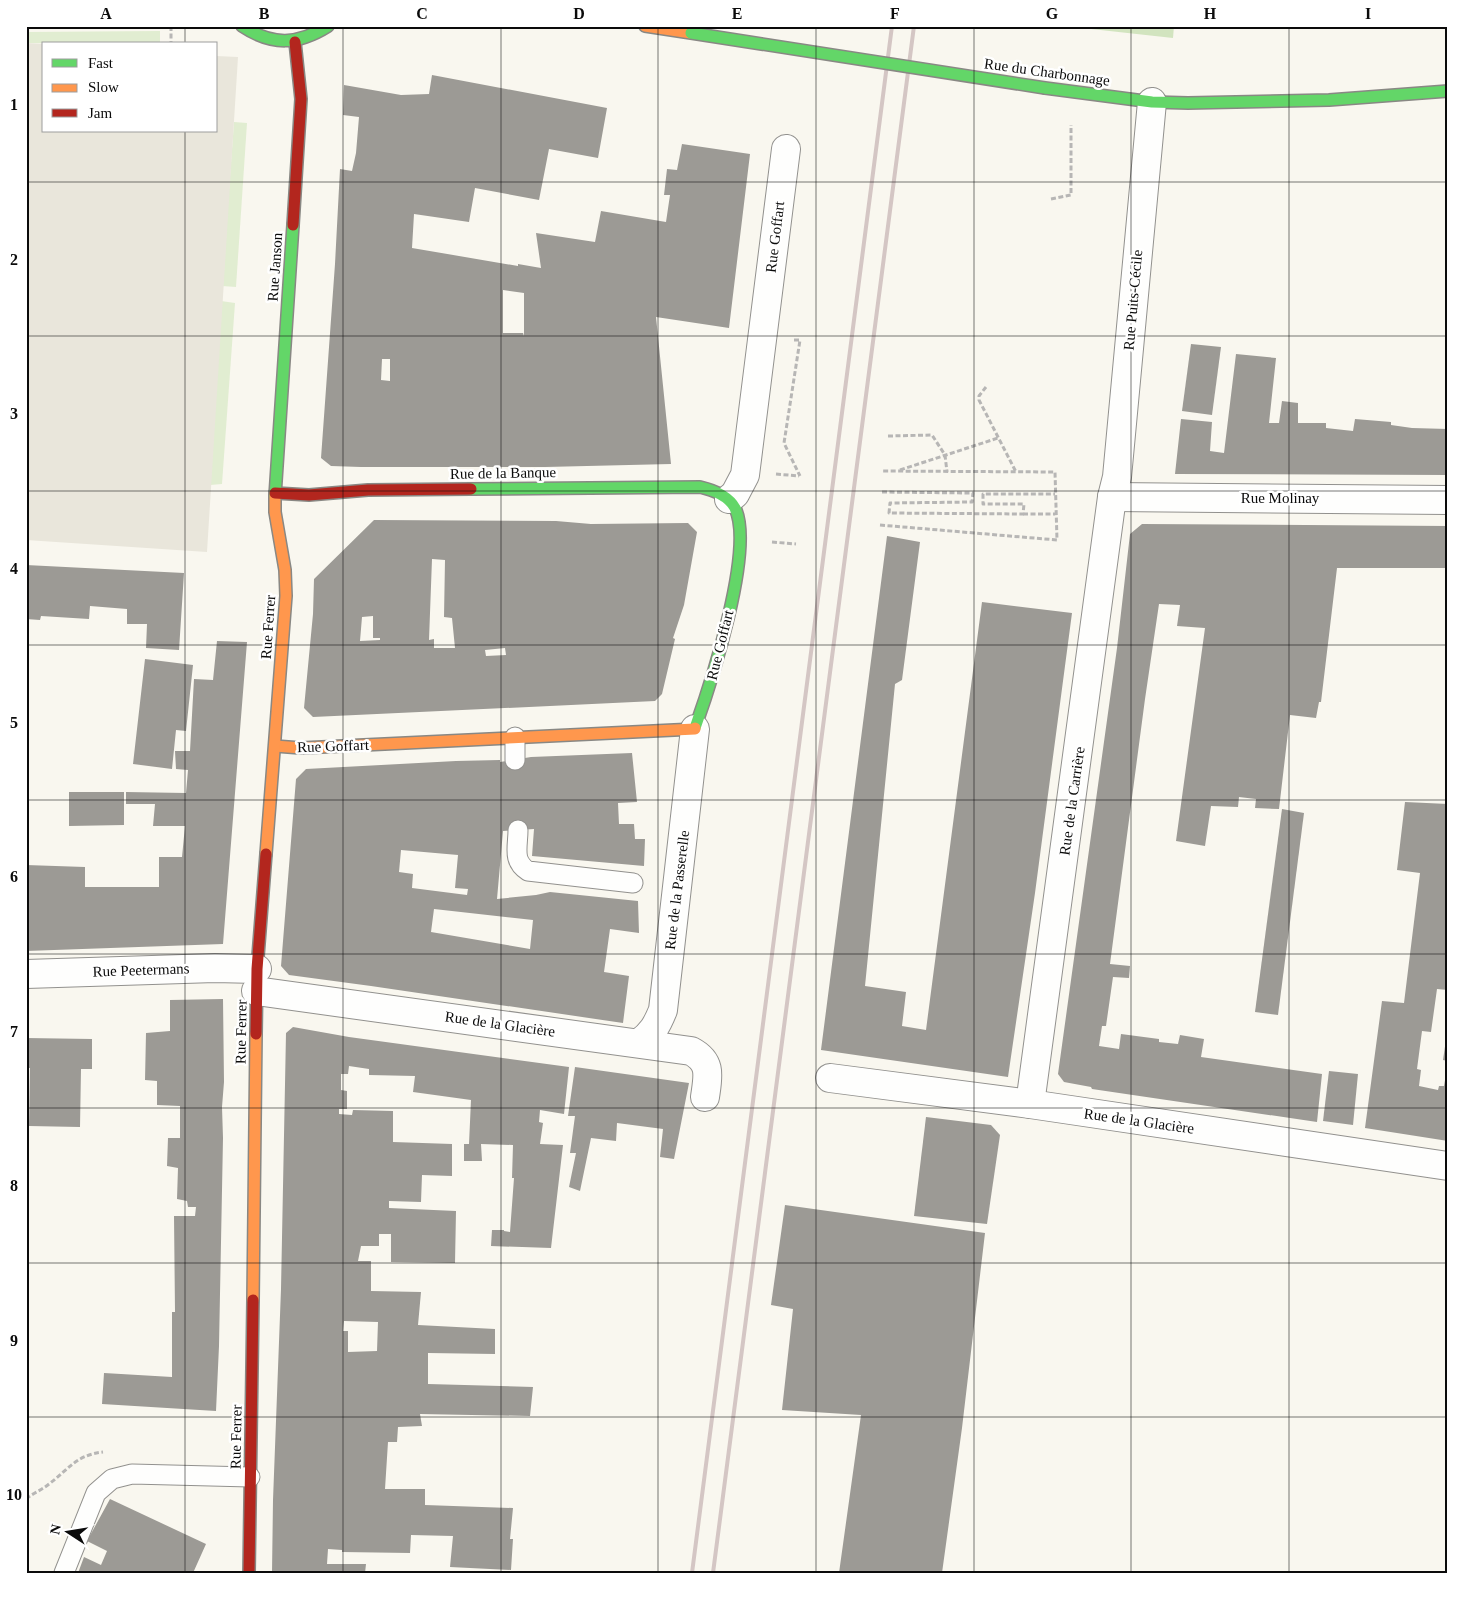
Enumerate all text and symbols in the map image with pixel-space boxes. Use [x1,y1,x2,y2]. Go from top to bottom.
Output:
text: A [100,5,112,22]
text: B [259,5,270,22]
text: C [416,5,428,22]
text: D [573,5,585,22]
text: E [732,5,742,22]
text: F [890,5,900,22]
text: G [1046,5,1059,22]
text: H [1204,5,1217,22]
text: I [1365,5,1371,22]
legend [42,42,218,132]
text: Fast [88,55,114,71]
street label: Rue du Charbonnage [983,55,1111,89]
text: Slow [88,79,119,95]
text: 1 [10,96,18,113]
text: Jam [88,105,112,121]
street label: Rue Goffart [763,200,787,274]
street label: Rue Janson [265,232,285,302]
street label: Rue Puits-Cécile [1121,249,1145,351]
text: 2 [10,251,18,268]
text: 3 [10,405,18,422]
street label: Rue de la Banque [450,464,557,482]
street label: Rue Molinay [1241,490,1320,506]
text: 4 [10,560,18,577]
street label: Rue Ferrer [258,594,278,660]
street label: Rue Goffart [704,607,737,682]
text: 5 [10,714,18,731]
street label: Rue Goffart [297,737,370,755]
street label: Rue de la Carrière [1056,745,1088,856]
street label: Rue de la Passerelle [662,829,692,951]
text: 6 [10,868,18,885]
street label: Rue Peetermans [92,960,190,980]
street label: Rue Ferrer [232,1000,250,1064]
street label: Rue de la Glacière [444,1008,556,1040]
text: 7 [10,1023,18,1040]
street label: Rue de la Glacière [1083,1105,1195,1137]
text: 8 [10,1177,18,1194]
text: 9 [10,1332,18,1349]
street label: Rue Ferrer [227,1405,245,1469]
text: 10 [6,1486,22,1503]
north arrow [42,1506,92,1556]
text: N [47,1523,64,1536]

